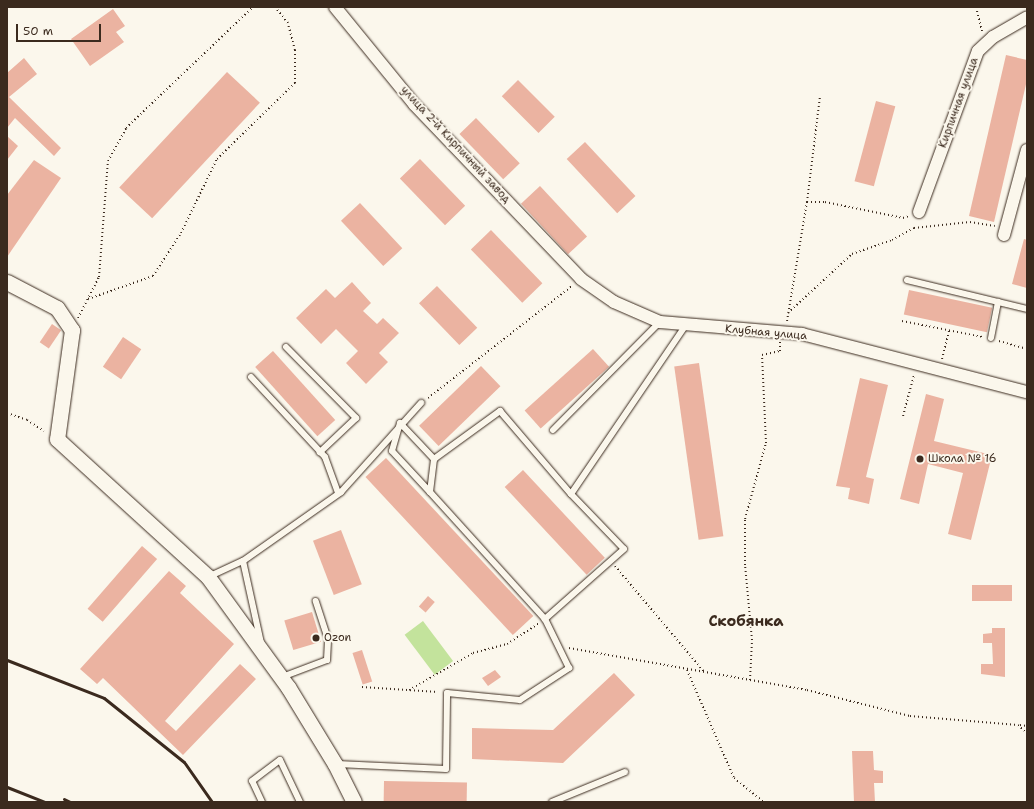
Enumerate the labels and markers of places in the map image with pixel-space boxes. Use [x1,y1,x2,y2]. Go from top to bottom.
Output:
place label: Школа № 16 [928,452,996,466]
marker: Школа № 16 [915,454,925,464]
place label: Ozon [324,631,351,645]
marker: Ozon [311,633,321,643]

